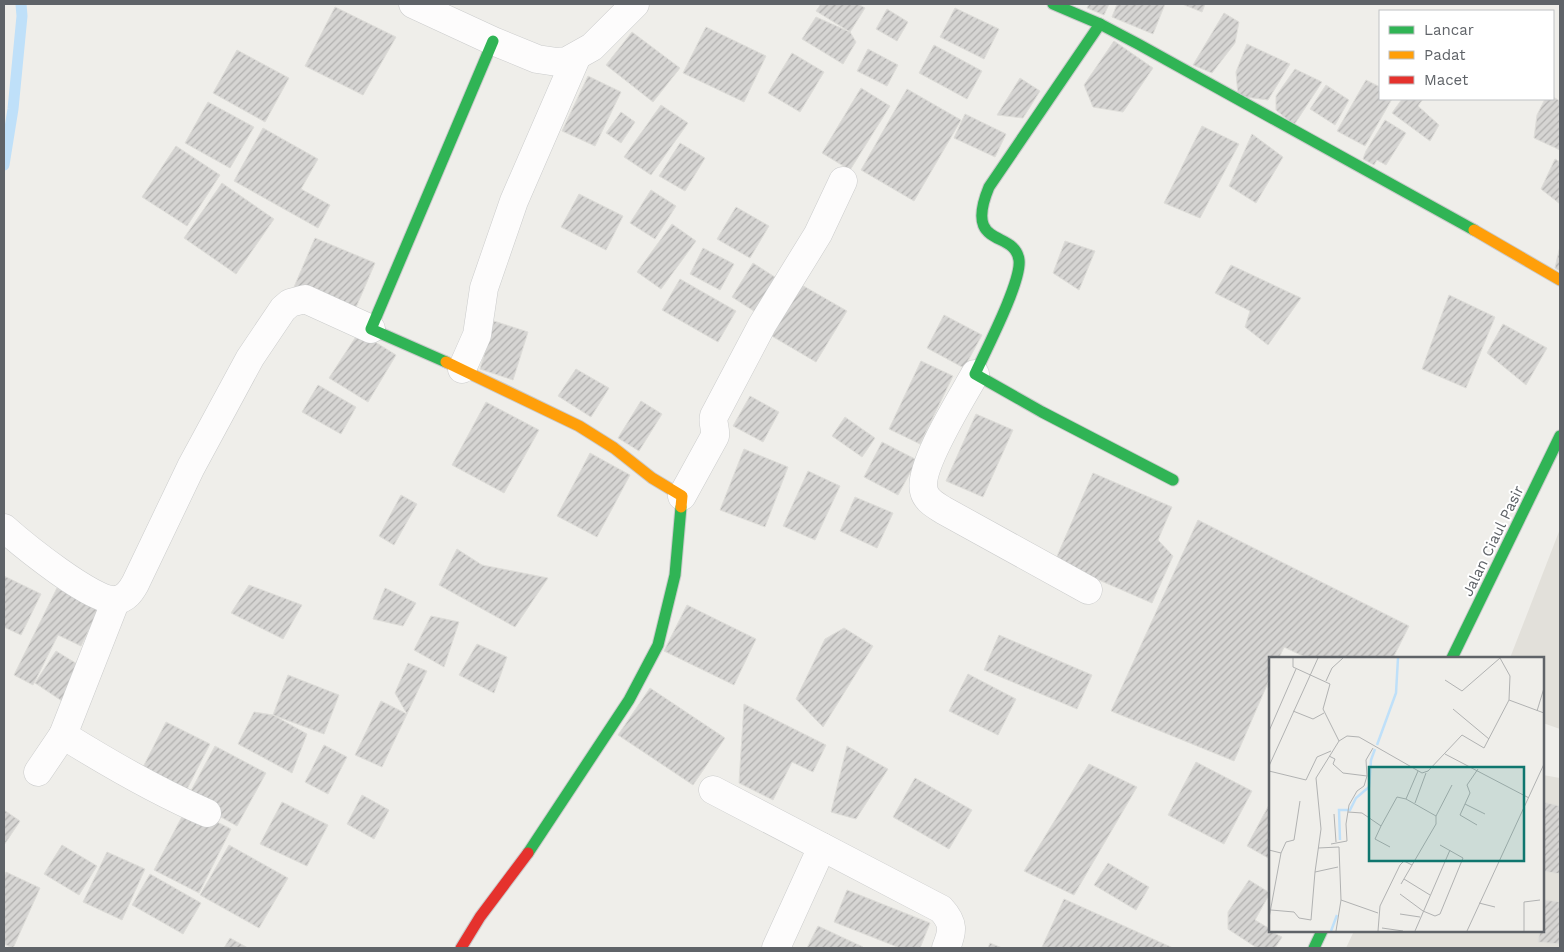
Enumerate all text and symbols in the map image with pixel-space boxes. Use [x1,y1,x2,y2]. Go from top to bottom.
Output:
legend [1379,10,1554,100]
text: Lancar [1424,21,1474,39]
text: Padat [1424,46,1466,64]
text: Macet [1424,71,1469,89]
street label: Jalan Ciaul Pasir [1458,483,1528,599]
inset map [1269,657,1544,932]

